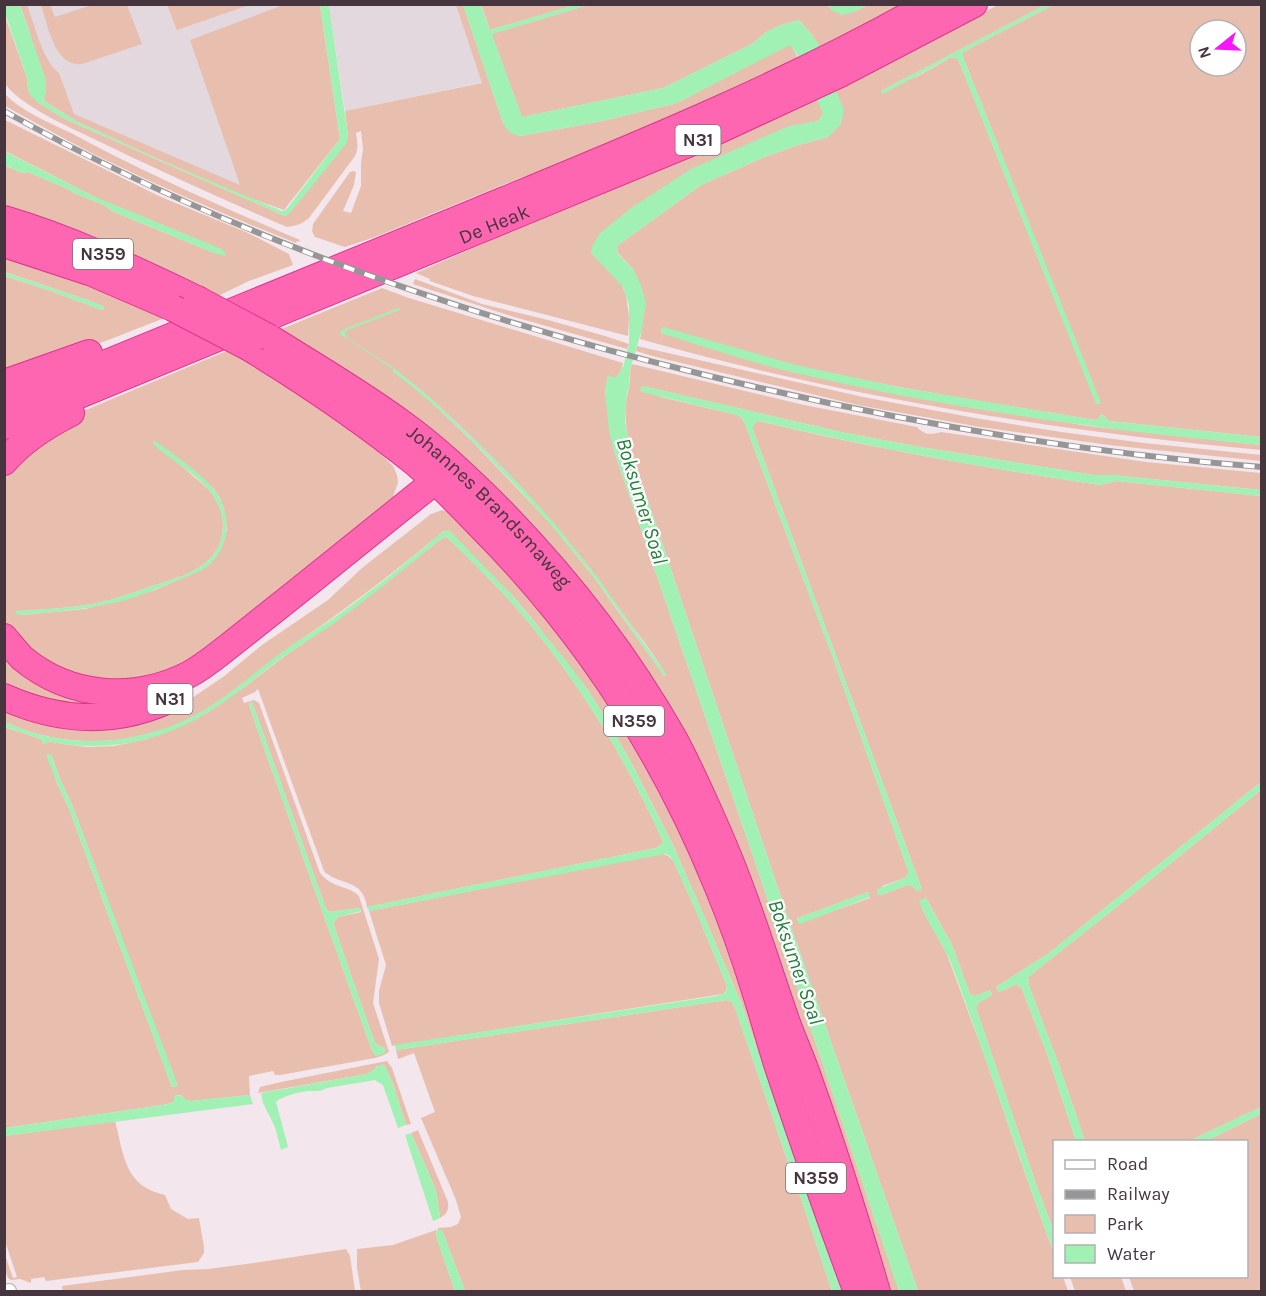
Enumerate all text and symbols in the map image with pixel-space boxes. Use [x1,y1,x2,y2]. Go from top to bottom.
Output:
north arrow [1188,18,1248,78]
text: N [1193,44,1215,61]
road number: N31 [676,125,720,155]
street label: De Heak [455,199,533,249]
road number: N359 [73,239,133,269]
street label: Johannes Brandsmaweg [403,420,576,593]
water label: Boksumer Soal [611,435,673,567]
road number: N31 [148,684,192,714]
road number: N359 [604,706,664,736]
water label: Boksumer Soal [763,896,829,1028]
legend [1053,1140,1248,1278]
text: Road [1107,1153,1148,1175]
road number: N359 [786,1163,846,1193]
text: Railway [1107,1183,1170,1205]
text: Park [1107,1213,1144,1235]
text: Water [1107,1243,1155,1265]

